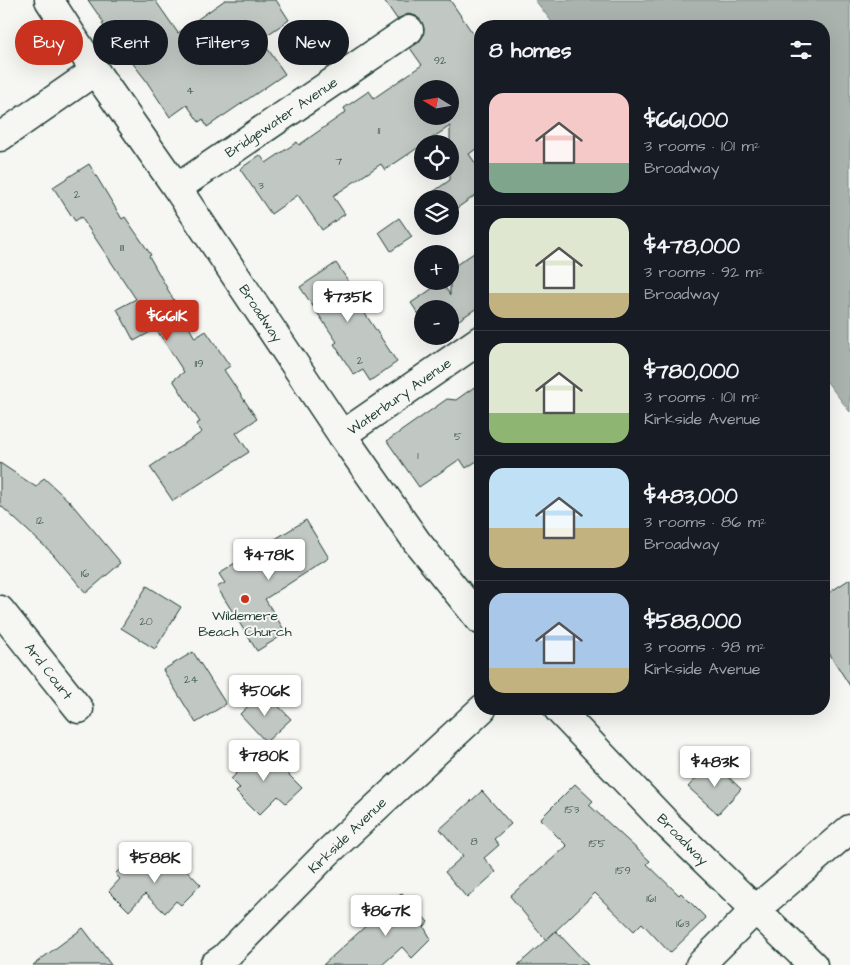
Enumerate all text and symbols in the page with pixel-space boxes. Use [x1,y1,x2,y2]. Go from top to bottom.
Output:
chip: Buy [15,20,83,65]
chip: Rent [93,20,168,65]
chip: Filters [178,20,268,65]
chip: New [278,20,349,65]
text: 8 homes [489,36,571,65]
icon: filters [787,36,815,64]
house number: 92 [434,53,447,68]
street label: Bridgewater Avenue [221,72,342,163]
north arrow [414,80,459,125]
map controls [414,80,459,345]
house number: 4 [186,83,194,98]
text: $661,000 [644,106,728,135]
icon: home [529,113,589,173]
house number: 11 [378,123,381,138]
button: locate [414,135,459,180]
text: 3 rooms · 101 m² [644,135,760,157]
house number: 7 [336,154,343,169]
text: Broadway [644,157,719,179]
house number: 3 [258,178,264,193]
house number: 2 [74,187,81,202]
button: layers [414,190,459,235]
text: $478,000 [644,232,740,261]
icon: home [529,238,589,298]
house number: 111 [120,240,125,255]
button: + [414,245,459,290]
text: 3 rooms · 92 m² [644,261,764,283]
pin: $735K [313,280,383,323]
street label: Broadway [233,281,287,347]
text: Broadway [644,283,719,305]
text: $735K [324,286,372,308]
pin: $661K [132,300,202,342]
button: − [414,300,459,345]
text: $661K [147,305,187,327]
street label: Waterbury Avenue [344,353,456,440]
house number: 2 [357,353,364,368]
house number: 119 [194,356,204,371]
text: $780,000 [644,357,739,386]
icon: home [529,363,589,423]
text: 3 rooms · 101 m² [644,386,760,408]
text: Kirkside Avenue [644,408,760,430]
house number: 5 [454,429,462,444]
house number: 1 [417,448,419,463]
text: $483,000 [644,482,738,511]
icon: home [529,488,589,548]
text: 3 rooms · 86 m² [644,511,766,533]
house number: 12 [36,513,45,528]
text: Broadway [644,533,719,555]
pin: $478K [234,538,304,581]
text: $478K [244,544,294,566]
house number: 16 [81,566,89,581]
marker: Wildemere Beach Church [239,593,251,605]
place label: Wildemere Beach Church [198,606,292,642]
text: $588,000 [644,607,741,636]
icon: home [529,613,589,673]
house number: 20 [139,614,153,629]
text: 3 rooms · 98 m² [644,636,765,658]
street label: Ard Court [19,639,77,705]
text: Kirkside Avenue [644,658,760,680]
house number: 24 [184,672,198,687]
pin: $506K [230,674,300,717]
text: $506K [240,680,290,702]
pin: $780K [229,740,299,782]
text: $780K [240,745,288,767]
pin: $483K [680,746,750,788]
text: $483K [691,751,739,773]
street label: Kirkside Avenue [304,793,392,878]
house number: 153 [565,802,580,817]
street label: Broadway [652,809,713,870]
house number: 8 [470,834,478,849]
house number: 155 [589,836,606,851]
pin: $588K [120,842,190,884]
text: $588K [130,847,180,869]
house number: 159 [615,863,631,878]
house number: 161 [646,891,656,906]
pin: $867K [351,894,421,937]
text: $867K [362,900,410,922]
house number: 163 [676,916,690,931]

